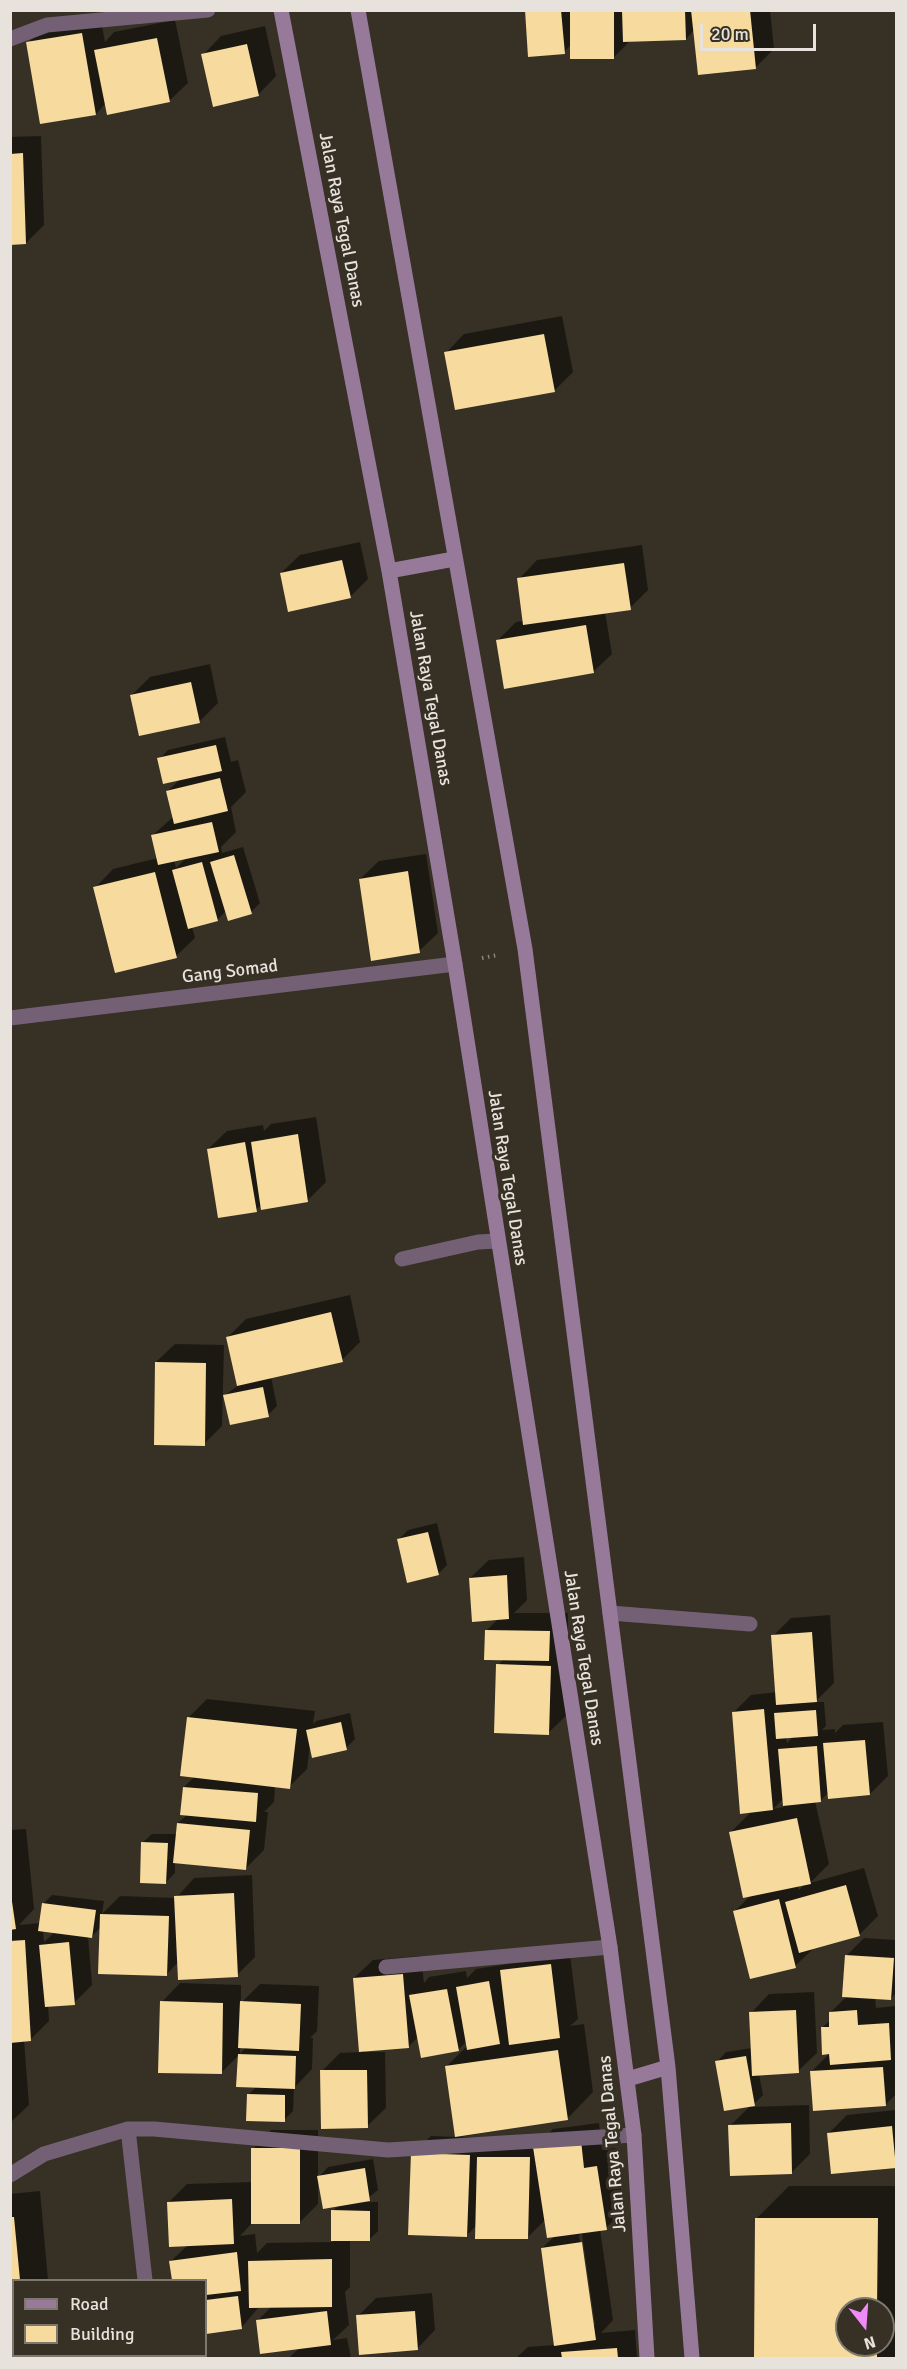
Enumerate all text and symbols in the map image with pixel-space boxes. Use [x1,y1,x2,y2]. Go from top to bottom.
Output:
scale bar [703,12,818,50]
text: 20 m [711,23,749,45]
street label: Jalan Raya Tegal Danas [313,131,369,309]
street label: Jalan Raya Tegal Danas [404,609,456,787]
street label: Gang Somad [181,955,279,989]
street label: Jalan Raya Tegal Danas [482,1089,532,1267]
street label: Jalan Raya Tegal Danas [558,1569,608,1747]
street label: Jalan Raya Tegal Danas [595,2055,631,2233]
legend [12,2279,207,2357]
text: Road [70,2293,109,2315]
north arrow [835,2297,895,2357]
text: Building [70,2323,134,2345]
text: N [861,2331,878,2353]

